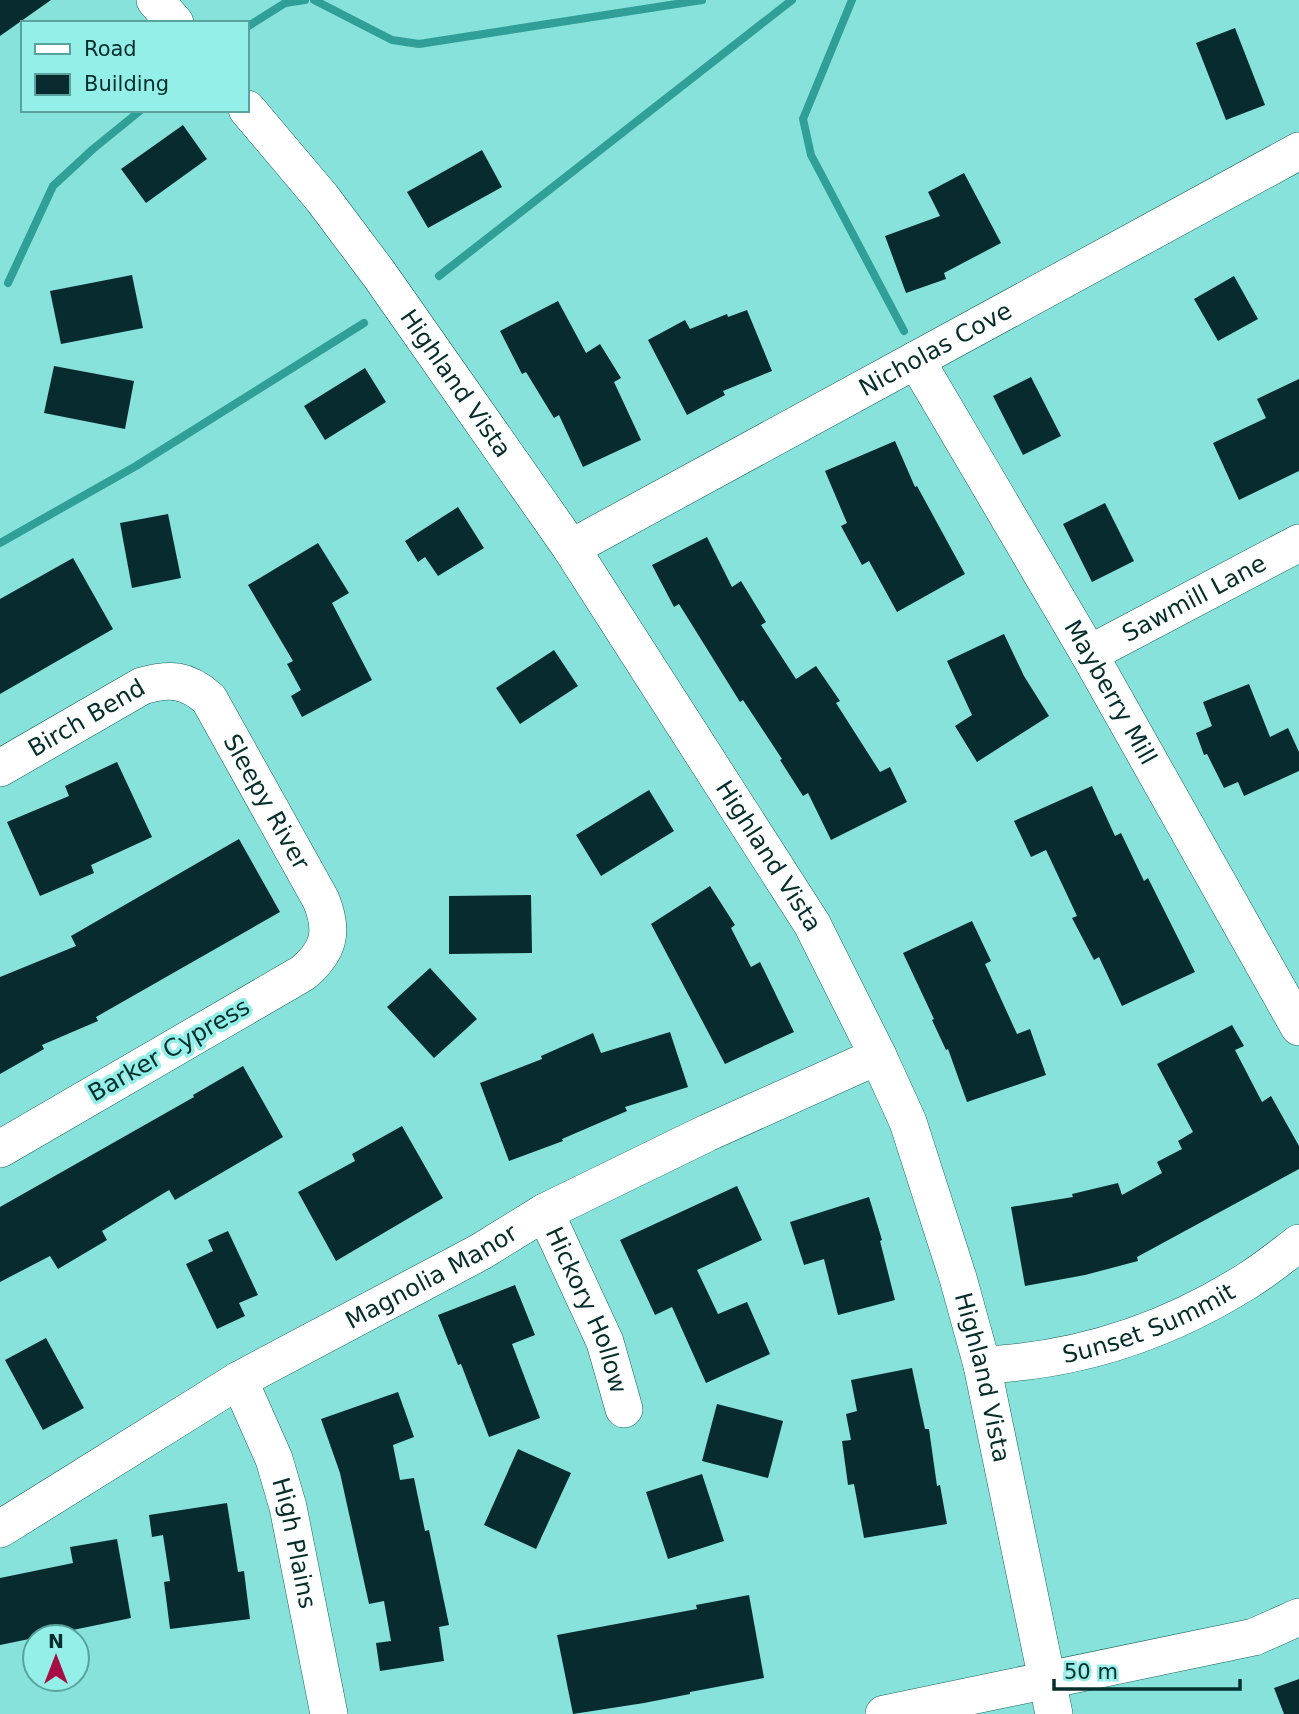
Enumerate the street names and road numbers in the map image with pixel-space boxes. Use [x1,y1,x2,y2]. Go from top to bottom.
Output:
street label: Nicholas Cove [854,296,1017,402]
street label: Highland Vista [394,304,517,463]
street label: Sawmill Lane [1118,549,1271,648]
street label: Mayberry Mill [1058,615,1162,769]
street label: Birch Bend [23,673,150,763]
street label: Sleepy River [217,729,315,875]
street label: Highland Vista [710,775,827,937]
street label: Barker Cypress [83,992,255,1108]
street label: Magnolia Manor [341,1218,523,1335]
street label: Hickory Hollow [540,1223,633,1397]
street label: Sunset Summit [1060,1278,1240,1369]
street label: Highland Vista [949,1289,1016,1465]
street label: High Plains [266,1474,322,1611]

